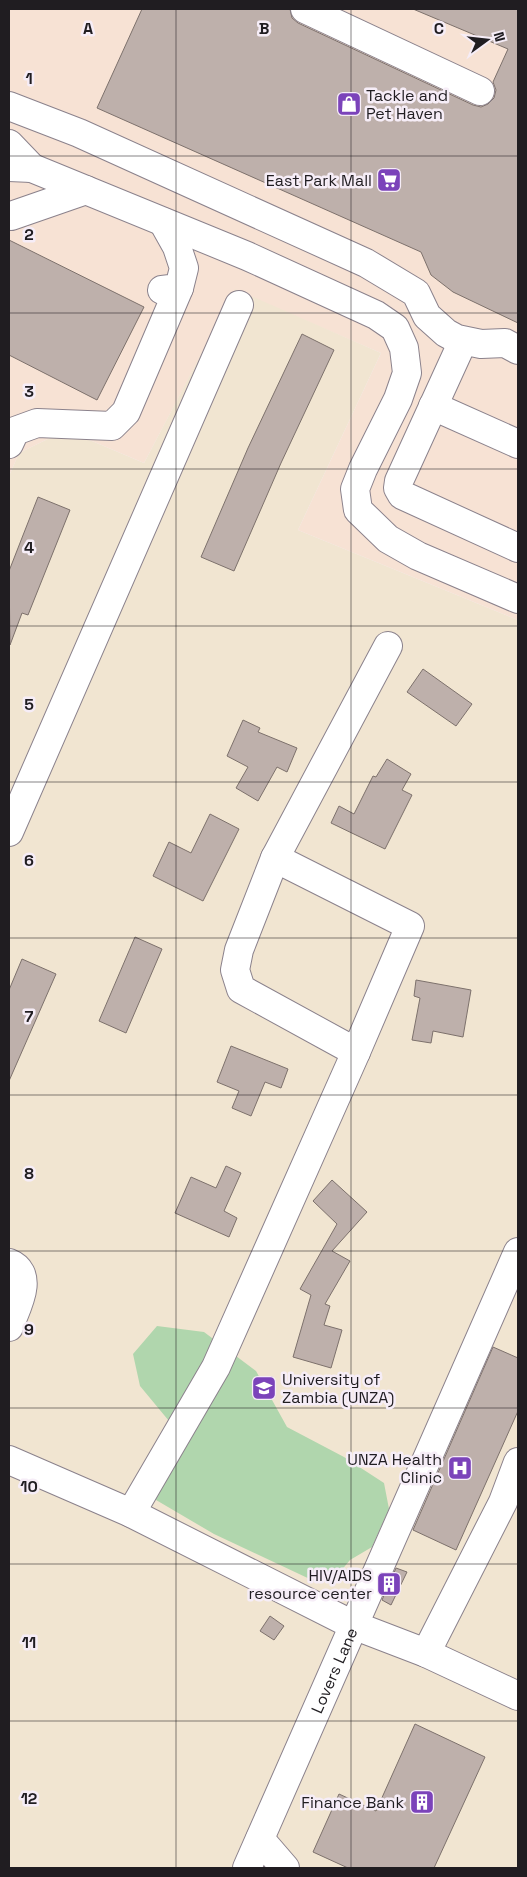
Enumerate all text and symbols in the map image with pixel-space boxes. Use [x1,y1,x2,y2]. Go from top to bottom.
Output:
north arrow [462,15,512,65]
text: A [83,18,93,39]
text: B [259,18,269,39]
text: C [434,18,444,39]
text: N [490,30,509,44]
text: 1 [25,68,33,89]
place label: Tackle and Pet Haven [366,85,448,124]
shop icon: Tackle and Pet Haven [336,91,362,117]
supermarket icon: East Park Mall [376,167,402,193]
place label: East Park Mall [266,170,372,191]
text: 2 [24,224,34,245]
text: 3 [24,381,34,402]
text: 4 [24,537,34,558]
text: 5 [24,694,34,715]
text: 6 [24,850,34,871]
text: 7 [25,1006,34,1027]
text: 8 [24,1163,34,1184]
text: 9 [24,1319,34,1340]
place label: University of Zambia (UNZA) [282,1369,394,1408]
school or university icon: University of Zambia (UNZA) [251,1375,277,1401]
place label: UNZA Health Clinic [347,1449,442,1488]
hospital icon: UNZA Health Clinic [447,1455,473,1481]
text: 10 [20,1476,38,1497]
place label: HIV/AIDS resource center [249,1565,372,1604]
building icon: HIV/AIDS resource center [376,1571,402,1597]
street label: Lovers Lane [306,1624,363,1717]
text: 11 [22,1632,36,1653]
text: 12 [21,1788,37,1809]
building icon: Finance Bank [409,1789,435,1815]
place label: Finance Bank [301,1792,404,1813]

